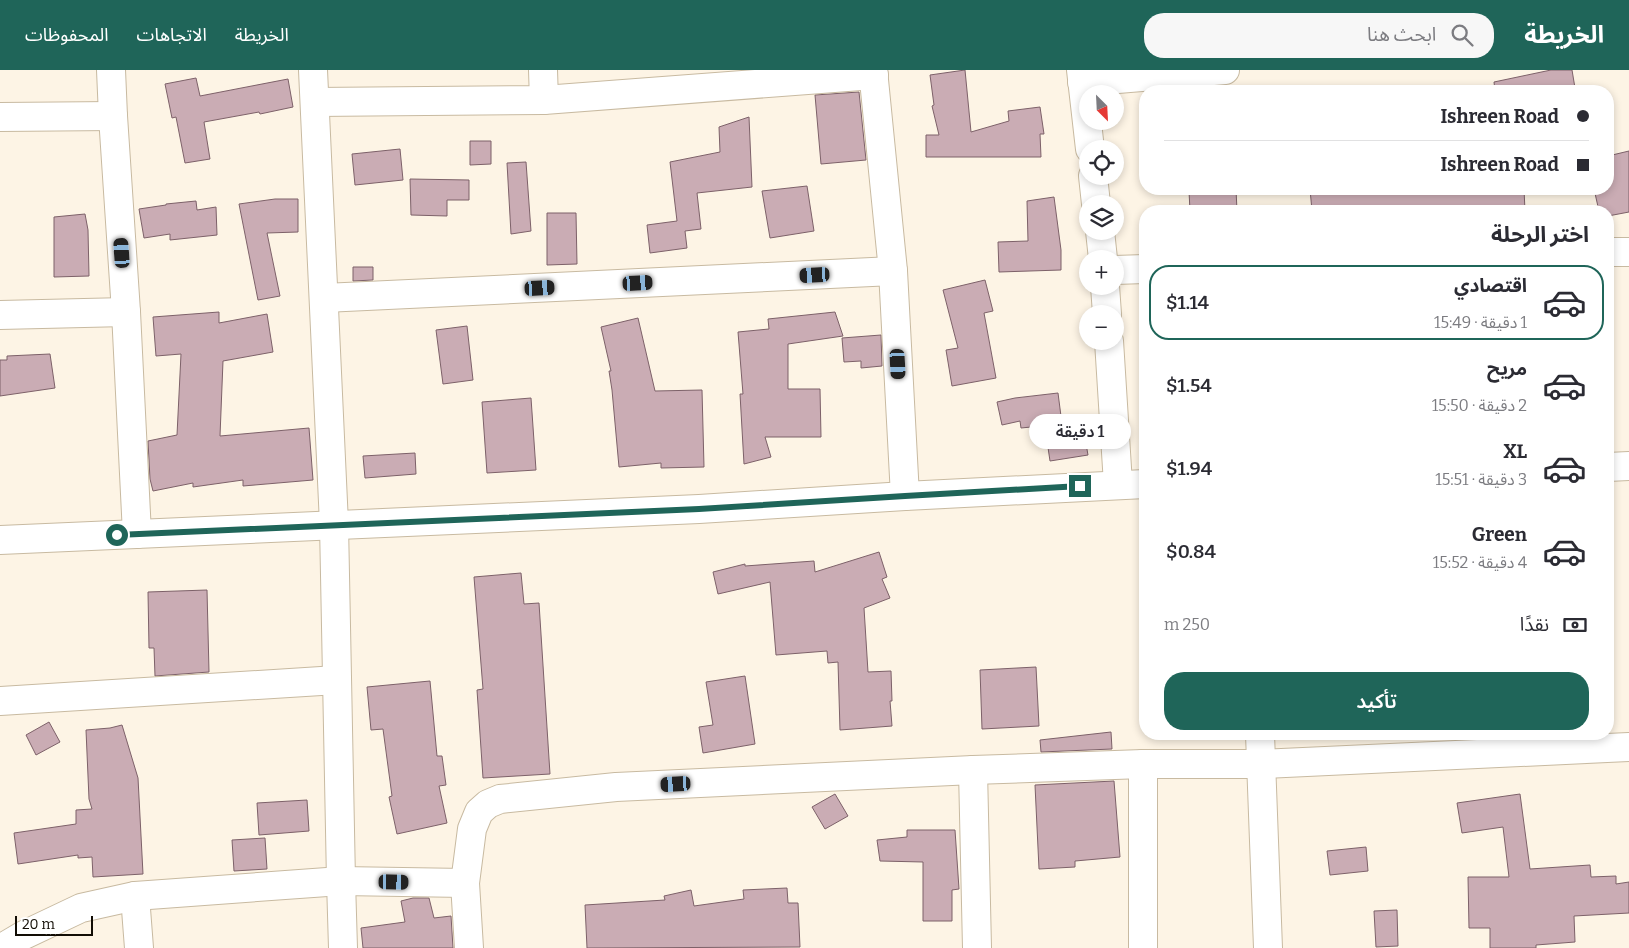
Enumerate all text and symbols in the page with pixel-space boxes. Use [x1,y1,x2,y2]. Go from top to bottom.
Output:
search box [1144,13,1494,58]
icon: search [1448,21,1476,49]
text: الخريطة [1524,21,1604,49]
text: ابحث هنا [1367,23,1436,46]
text: المحفوظات [25,24,109,46]
text: الاتجاهات [137,24,207,46]
text: الخريطة [235,24,289,46]
north arrow [1079,85,1124,130]
map controls [1079,85,1124,350]
text: Ishreen Road [1440,105,1559,128]
button: locate [1079,140,1124,185]
text: Ishreen Road [1440,153,1559,176]
button: layers [1079,195,1124,240]
text: اختر الرحلة [1491,221,1589,248]
car [113,238,130,268]
button: + [1079,250,1124,295]
car [799,267,830,283]
text: اقتصادي [1454,274,1527,297]
car [622,275,653,291]
car [524,280,555,296]
icon: car [1542,280,1587,325]
text: $1.14 [1166,291,1209,314]
button: − [1079,305,1124,350]
text: 1 دقيقة · 15:49 [1434,313,1527,332]
car [889,349,906,379]
text: مريح [1487,357,1527,380]
icon: car [1542,363,1587,408]
text: $1.54 [1166,374,1212,397]
text: 2 دقيقة · 15:50 [1432,396,1527,415]
callout: 1 دقيقة [1029,414,1131,448]
text: 1 دقيقة [1056,422,1104,441]
text: XL [1503,440,1527,463]
icon: car [1542,446,1587,491]
text: $1.94 [1166,457,1212,480]
text: 3 دقيقة · 15:51 [1435,470,1527,489]
route end [1069,475,1091,497]
text: Green [1472,523,1527,546]
route start [106,524,128,546]
icon: car [1542,529,1587,574]
text: $0.84 [1166,540,1216,563]
text: 4 دقيقة · 15:52 [1433,553,1527,572]
icon: cash [1561,611,1589,639]
text: نقدًا [1520,613,1549,636]
text: 250 m [1164,615,1210,634]
button: تأكيد [1164,672,1589,730]
car [660,776,691,792]
car [378,874,409,890]
scale bar [15,913,92,936]
text: 20 m [22,916,55,933]

